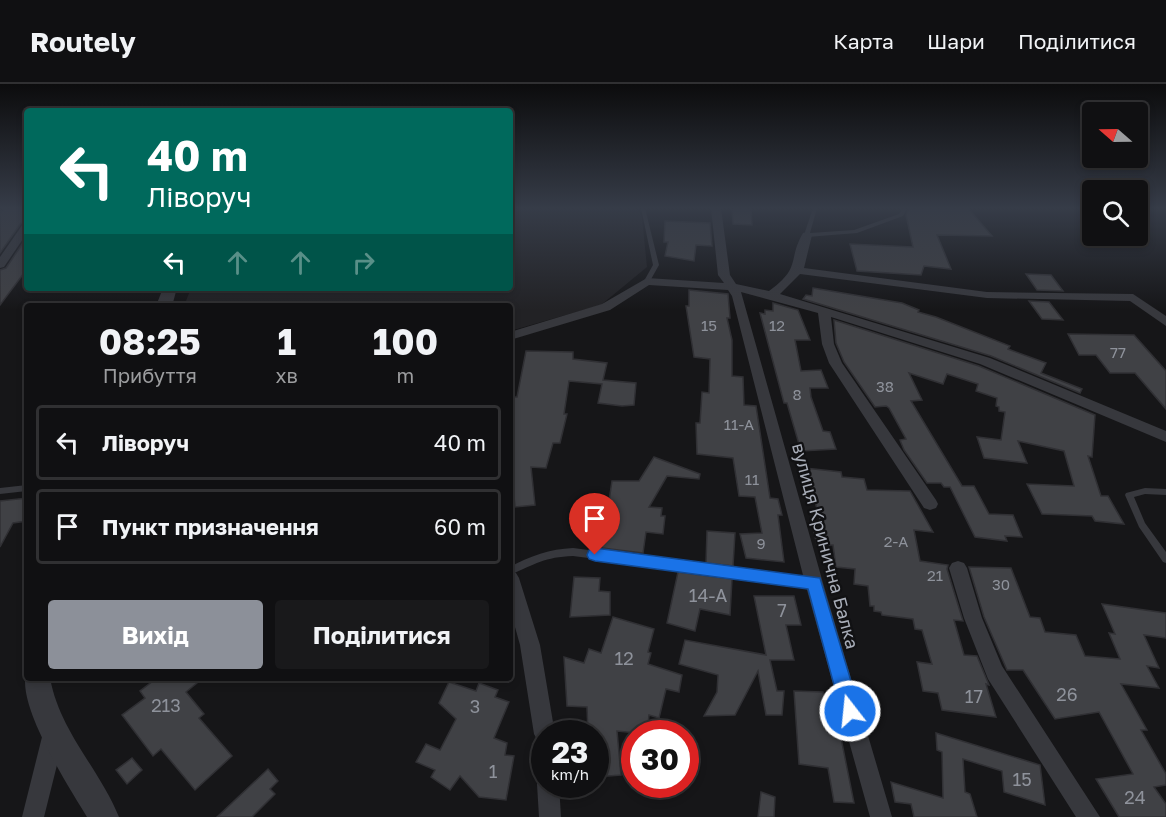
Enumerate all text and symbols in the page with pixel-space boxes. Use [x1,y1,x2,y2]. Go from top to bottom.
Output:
text: Routely [30,25,136,58]
text: Карта [833,28,894,54]
text: Шари [927,28,985,54]
text: Поділитися [1018,28,1136,54]
north arrow [1082,102,1148,168]
map controls [1082,102,1148,246]
text: 40 m [147,130,248,180]
icon: left [48,132,126,210]
button: search [1082,180,1148,246]
text: Ліворуч [147,181,251,213]
icon: left [158,246,191,279]
icon: ahead [221,246,254,279]
icon: ahead [284,246,317,279]
icon: right [347,246,380,279]
house number: 15 [701,316,717,334]
house number: 12 [769,316,785,334]
text: 08:25 [99,320,201,363]
text: 1 [277,320,296,363]
text: 100 [373,320,438,363]
house number: 77 [1110,343,1126,361]
text: Прибуття [103,363,197,387]
text: хв [276,363,298,387]
text: m [397,363,414,387]
house number: 38 [876,377,894,395]
house number: 8 [792,385,802,403]
house number: 11-А [724,415,754,433]
icon: left [51,426,84,459]
text: Ліворуч [102,429,189,456]
text: 40 m [434,429,486,456]
street label: вулиця Кринична Балка [788,440,864,651]
house number: 11 [745,470,759,488]
pin [569,493,620,555]
icon: arrive [578,502,611,535]
icon: arrive [51,510,84,543]
text: Пункт призначення [102,513,319,540]
text: 60 m [434,513,486,540]
house number: 2-А [884,532,908,550]
house number: 9 [756,534,766,552]
house number: 21 [927,566,943,584]
house number: 30 [992,575,1010,593]
house number: 14-А [689,584,727,606]
house number: 7 [777,599,787,621]
button: Вихід [48,600,263,669]
button: Поділитися [275,600,489,669]
house number: 12 [614,647,634,669]
position arrow [818,679,882,743]
house number: 26 [1056,683,1078,705]
house number: 17 [965,685,983,707]
house number: 213 [151,694,181,716]
house number: 3 [470,695,480,717]
speed limit sign: 30 [621,720,699,798]
text: 23 [552,734,588,770]
house number: 1 [489,760,498,782]
text: km/h [551,765,589,783]
house number: 15 [1012,768,1032,790]
house number: 24 [1124,786,1146,808]

